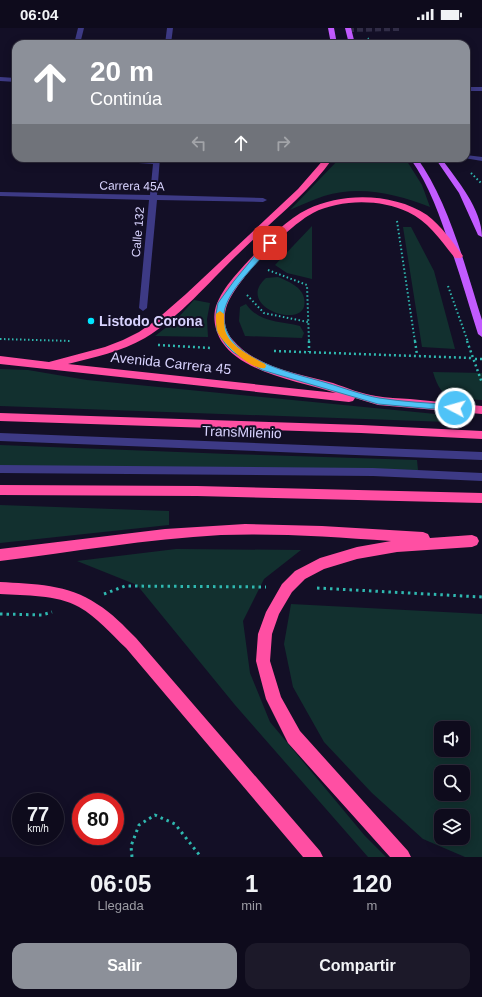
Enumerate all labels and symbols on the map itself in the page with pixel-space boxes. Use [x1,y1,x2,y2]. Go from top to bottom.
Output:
street label: Carrera 45A [99,178,165,194]
street label: Calle 132 [129,206,147,258]
pin [253,226,287,260]
place label: Listodo Corona [99,313,203,329]
marker: Listodo Corona [86,316,96,326]
street label: Avenida Carrera 45 [110,349,232,377]
position arrow [434,387,476,429]
street label: TransMilenio [202,423,282,441]
speed limit sign: 80 [72,793,124,845]

